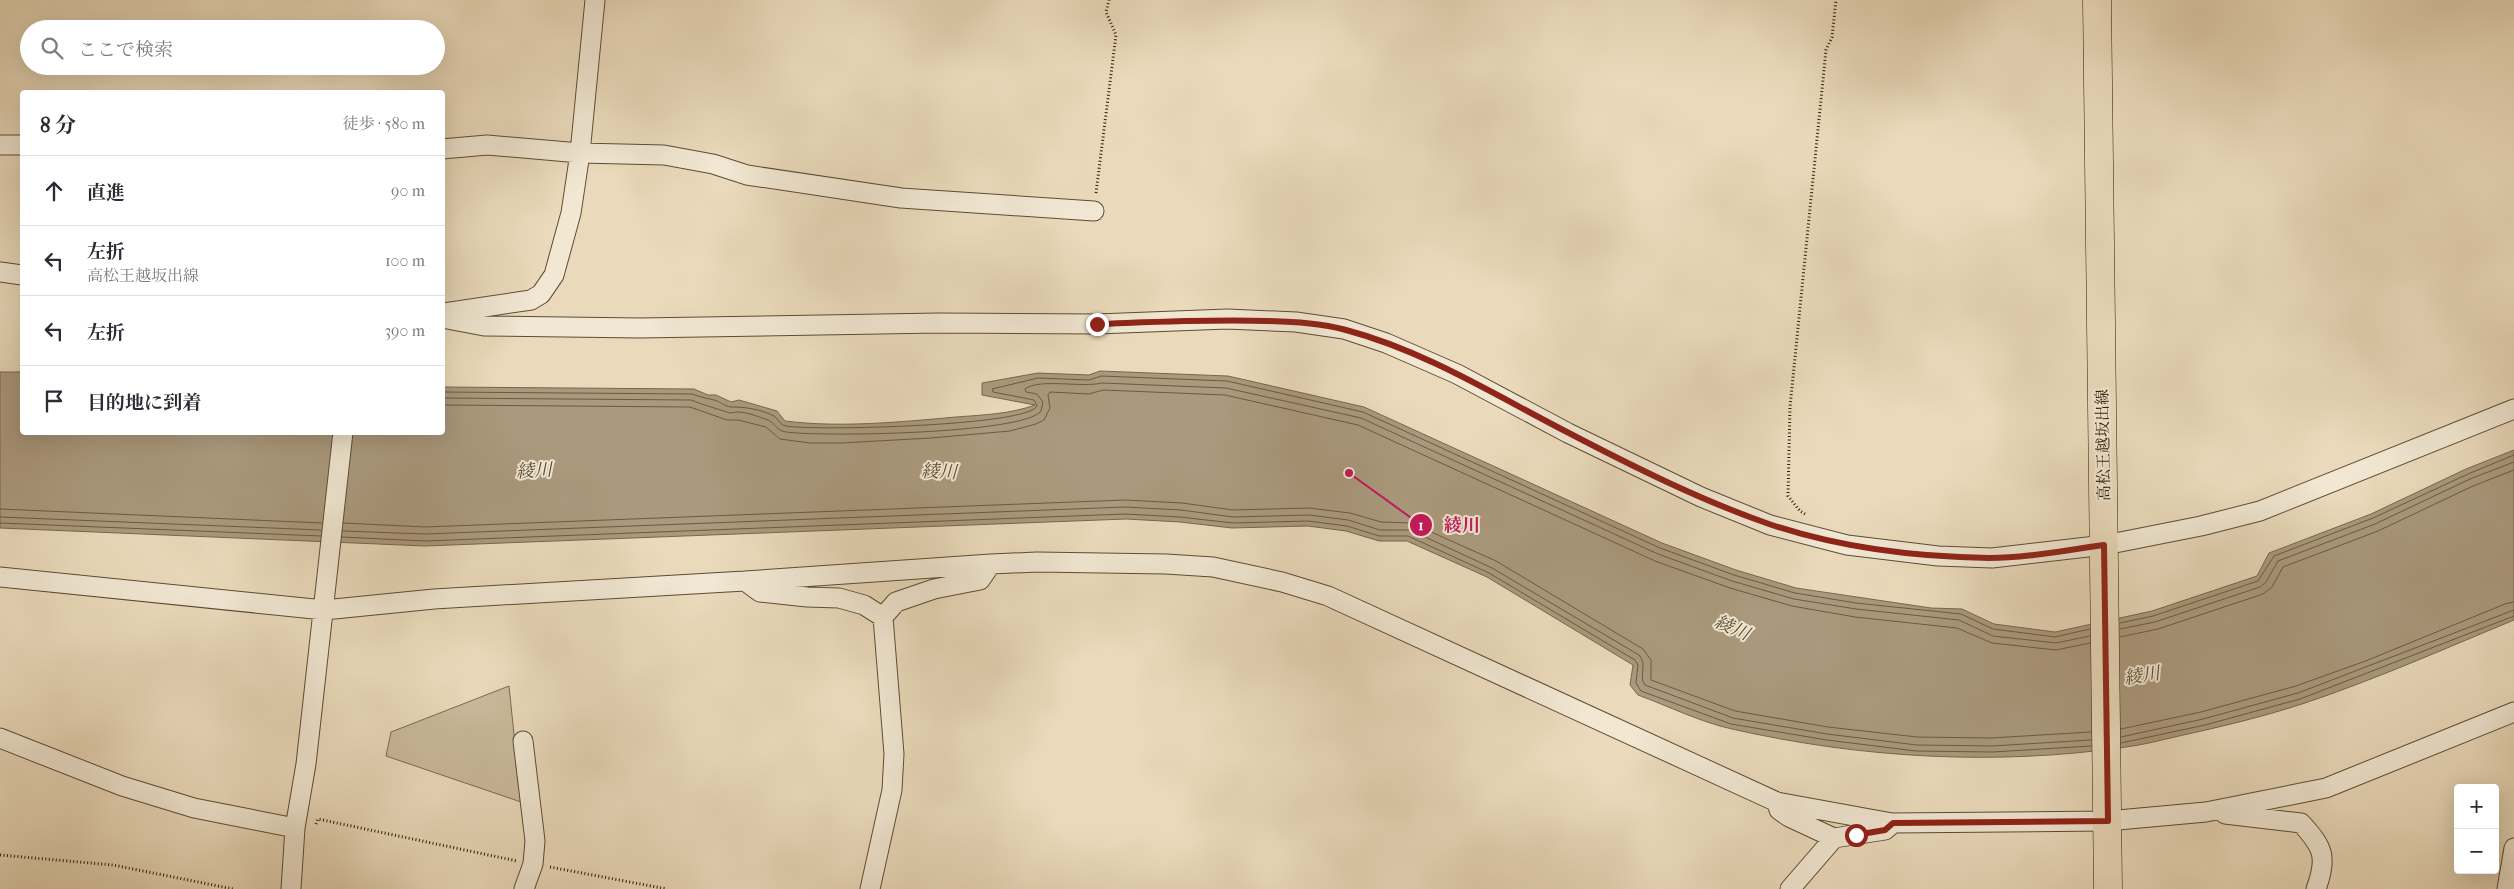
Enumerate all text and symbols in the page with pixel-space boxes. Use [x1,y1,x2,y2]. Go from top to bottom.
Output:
search box [20,20,445,75]
icon: search [38,34,66,62]
text: ここで検索 [78,39,173,61]
text: 8 分 [40,113,76,137]
text: 徒歩 · 580 m [342,114,425,133]
icon: ahead [40,177,68,205]
text: 90 m [391,181,425,200]
text: 直進 [87,182,125,204]
text: 左折 [87,241,125,263]
icon: left [40,247,68,275]
text: 100 m [385,251,425,270]
text: 高松王越坂出線 [87,266,199,285]
route end [1086,313,1109,336]
icon: left [40,317,68,345]
text: 390 m [384,321,425,340]
text: 左折 [87,322,125,344]
icon: arrive [40,387,68,415]
street label: 高松王越坂出線 [2093,389,2113,501]
text: 目的地に到着 [87,392,201,414]
water label: 綾川 [515,459,555,482]
water label: 綾川 [921,461,959,483]
callout: 綾川 [1409,508,1490,541]
text: 綾川 [1444,515,1480,536]
text: 1 [1418,516,1424,534]
water label: 綾川 [1711,611,1755,646]
water label: 綾川 [2123,663,2163,689]
map controls [2454,784,2499,874]
button: + [2454,784,2499,829]
route start [1845,824,1868,847]
button: − [2454,829,2499,874]

